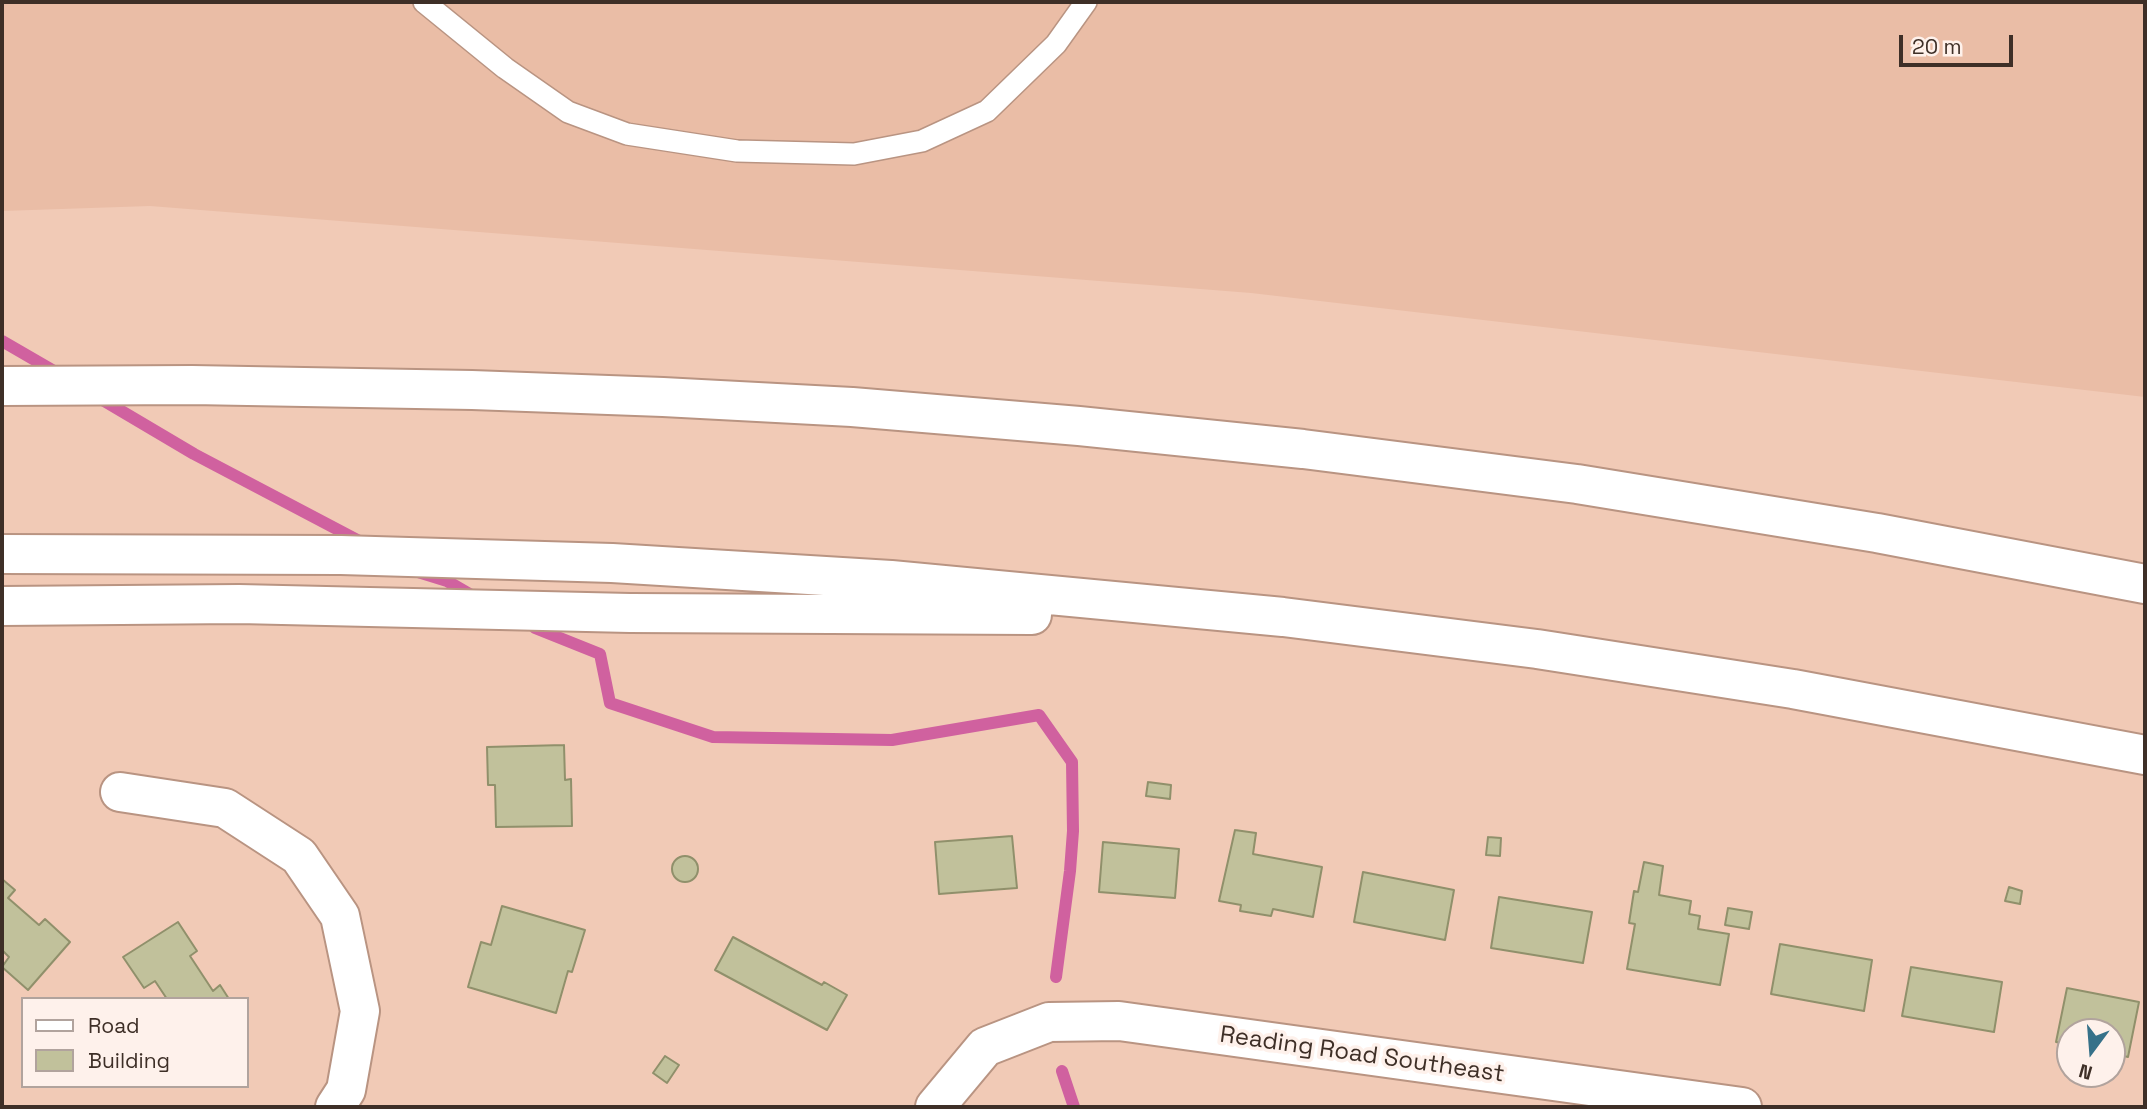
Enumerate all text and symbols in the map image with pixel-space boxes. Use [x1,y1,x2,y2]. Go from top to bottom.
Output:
scale bar [1902,21,2016,65]
text: 20 m [1912,33,1962,60]
legend [21,997,248,1088]
text: Road [88,1012,140,1039]
north arrow [2056,1018,2126,1088]
street label: Reading Road Southeast [1218,1021,1506,1089]
text: Building [88,1047,170,1074]
text: N [2076,1058,2095,1086]

